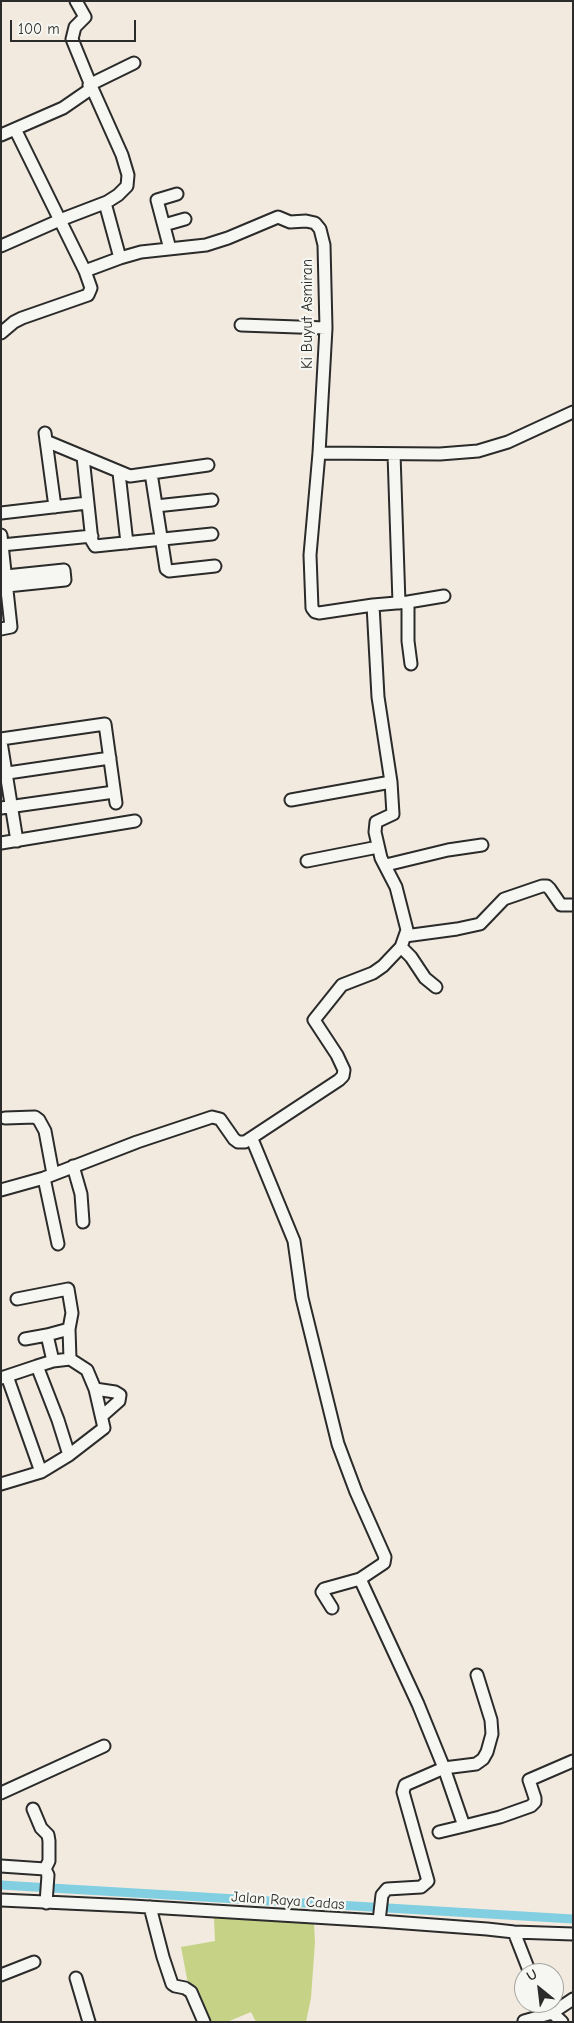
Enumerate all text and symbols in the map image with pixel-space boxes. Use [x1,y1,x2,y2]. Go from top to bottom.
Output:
scale bar [12,10,139,42]
text: 100 m [18,20,60,38]
street label: Ki Buyut Asmiran [299,259,317,369]
street label: Jalan Raya Cadas [231,1888,345,1914]
north arrow [514,1963,564,2013]
text: U [524,1966,540,1985]

